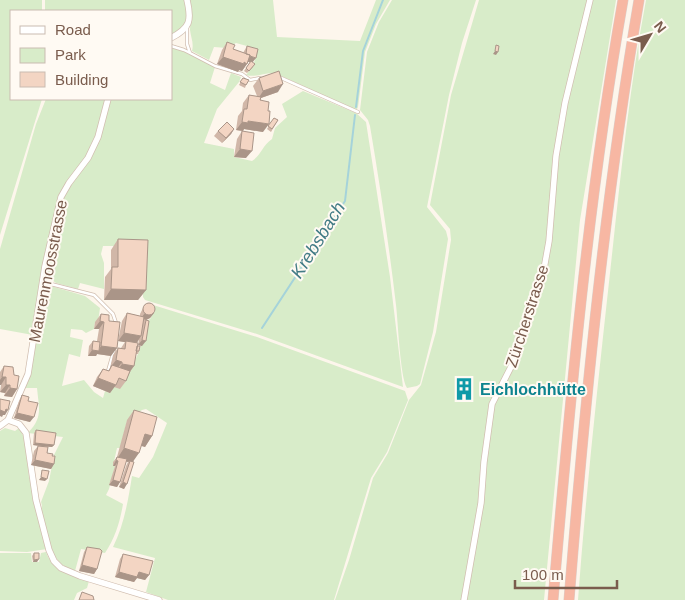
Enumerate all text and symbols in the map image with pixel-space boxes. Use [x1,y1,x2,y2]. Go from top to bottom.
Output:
legend [10,10,172,100]
north arrow [625,10,675,60]
text: N [651,18,670,36]
text: Road [55,21,91,38]
text: Park [55,46,86,63]
text: Building [55,71,108,88]
street label: Maurenmoosstrasse [26,198,70,344]
water label: Krebsbach [287,198,349,282]
street label: Zürcherstrasse [502,263,552,369]
building icon: Eichlochhütte [451,376,477,402]
place label: Eichlochhütte [480,381,586,398]
scale bar [515,558,618,590]
text: 100 m [522,566,564,583]

